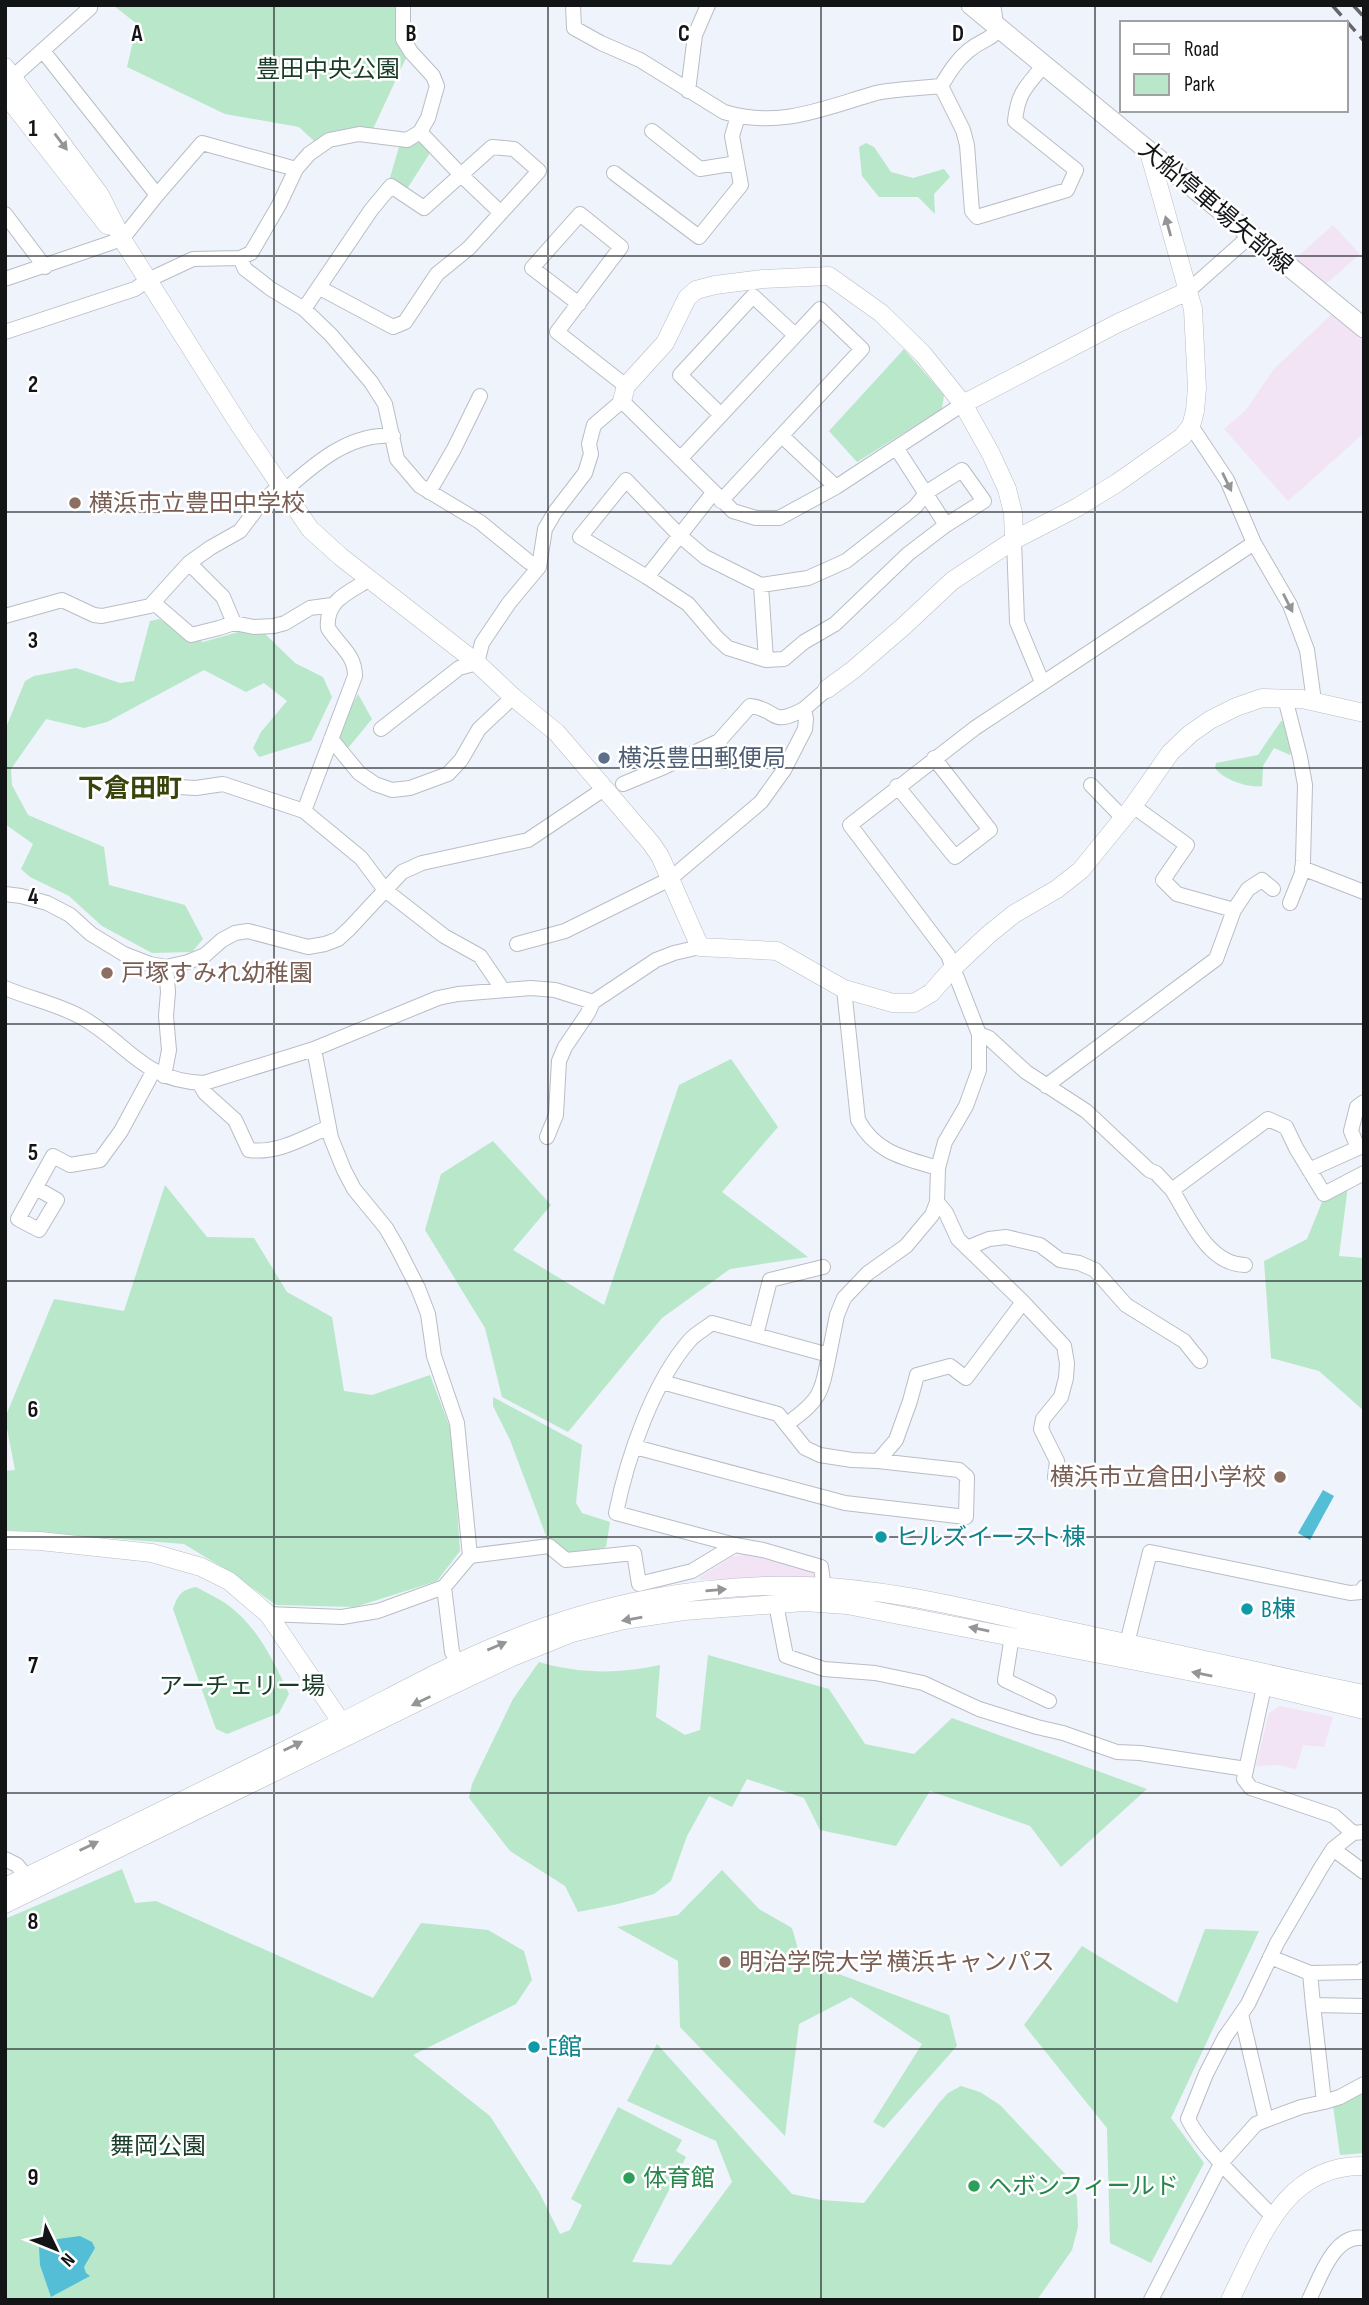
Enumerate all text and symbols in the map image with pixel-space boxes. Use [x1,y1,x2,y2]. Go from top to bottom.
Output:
text: A [131,20,144,48]
text: B [406,20,417,48]
text: C [678,20,690,48]
text: D [952,20,964,48]
legend [1120,21,1348,112]
text: Road [1184,37,1219,62]
park label: 豊田中央公園 [256,55,400,84]
text: Park [1184,72,1215,97]
text: 1 [28,115,38,143]
one-way arrow [53,132,68,150]
street label: 大船停車場矢部線 [1133,135,1299,280]
one-way arrow [1162,215,1173,237]
text: 2 [28,371,38,399]
one-way arrow [1222,472,1233,492]
place label: 横浜市立豊田中学校 [89,489,305,518]
marker: 横浜市立豊田中学校 [67,495,83,511]
one-way arrow [1281,593,1293,613]
text: 3 [28,627,38,655]
place label: 横浜豊田郵便局 [618,744,786,773]
marker: 横浜豊田郵便局 [596,750,612,766]
district label: 下倉田町 [78,774,182,805]
text: 4 [28,883,39,911]
place label: 戸塚すみれ幼稚園 [121,959,313,988]
marker: 戸塚すみれ幼稚園 [99,965,115,981]
text: 5 [28,1139,38,1167]
text: 6 [28,1396,38,1424]
place label: 横浜市立倉田小学校 [1050,1463,1266,1492]
marker: 横浜市立倉田小学校 [1272,1469,1288,1485]
place label: ヒルズイースト棟 [895,1523,1086,1552]
marker: ヒルズイースト棟 [873,1529,889,1545]
one-way arrow [706,1584,728,1595]
place label: B棟 [1261,1595,1296,1624]
marker: B棟 [1239,1601,1255,1617]
one-way arrow [621,1614,643,1625]
one-way arrow [968,1624,990,1635]
one-way arrow [487,1640,508,1651]
text: 7 [28,1652,38,1680]
one-way arrow [1190,1669,1212,1680]
park label: アーチェリー場 [159,1672,325,1701]
one-way arrow [411,1695,431,1706]
one-way arrow [283,1740,303,1752]
one-way arrow [79,1841,99,1852]
text: 8 [28,1908,39,1936]
place label: 明治学院大学 横浜キャンパス [739,1948,1055,1977]
marker: 明治学院大学 横浜キャンパス [717,1954,733,1970]
place label: E館 [548,2033,582,2062]
marker: E館 [526,2039,542,2055]
park label: 舞岡公園 [110,2132,206,2161]
text: 9 [28,2164,38,2192]
place label: 体育館 [643,2164,715,2193]
marker: 体育館 [621,2170,637,2186]
place label: ヘボンフィールド [988,2172,1179,2201]
marker: ヘボンフィールド [966,2178,982,2194]
north arrow [21,2214,91,2284]
text: N [55,2248,79,2271]

